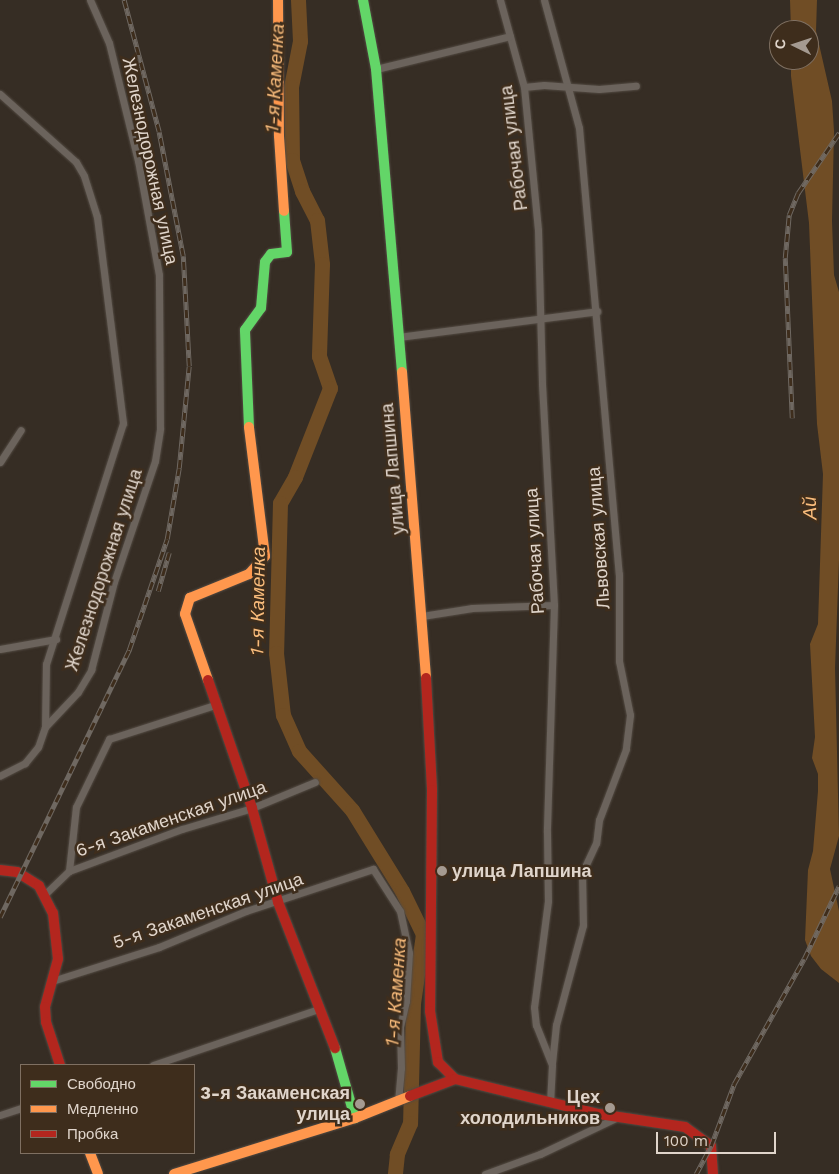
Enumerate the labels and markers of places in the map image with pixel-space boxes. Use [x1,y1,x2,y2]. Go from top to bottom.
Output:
place label: улица Лапшина [452,860,592,882]
marker: улица Лапшина [436,865,448,877]
place label: 3-я Закаменская улица [200,1083,350,1126]
place label: Цех холодильников [460,1087,600,1130]
marker: 3-я Закаменская улица [354,1098,366,1110]
marker: Цех холодильников [604,1102,616,1114]

